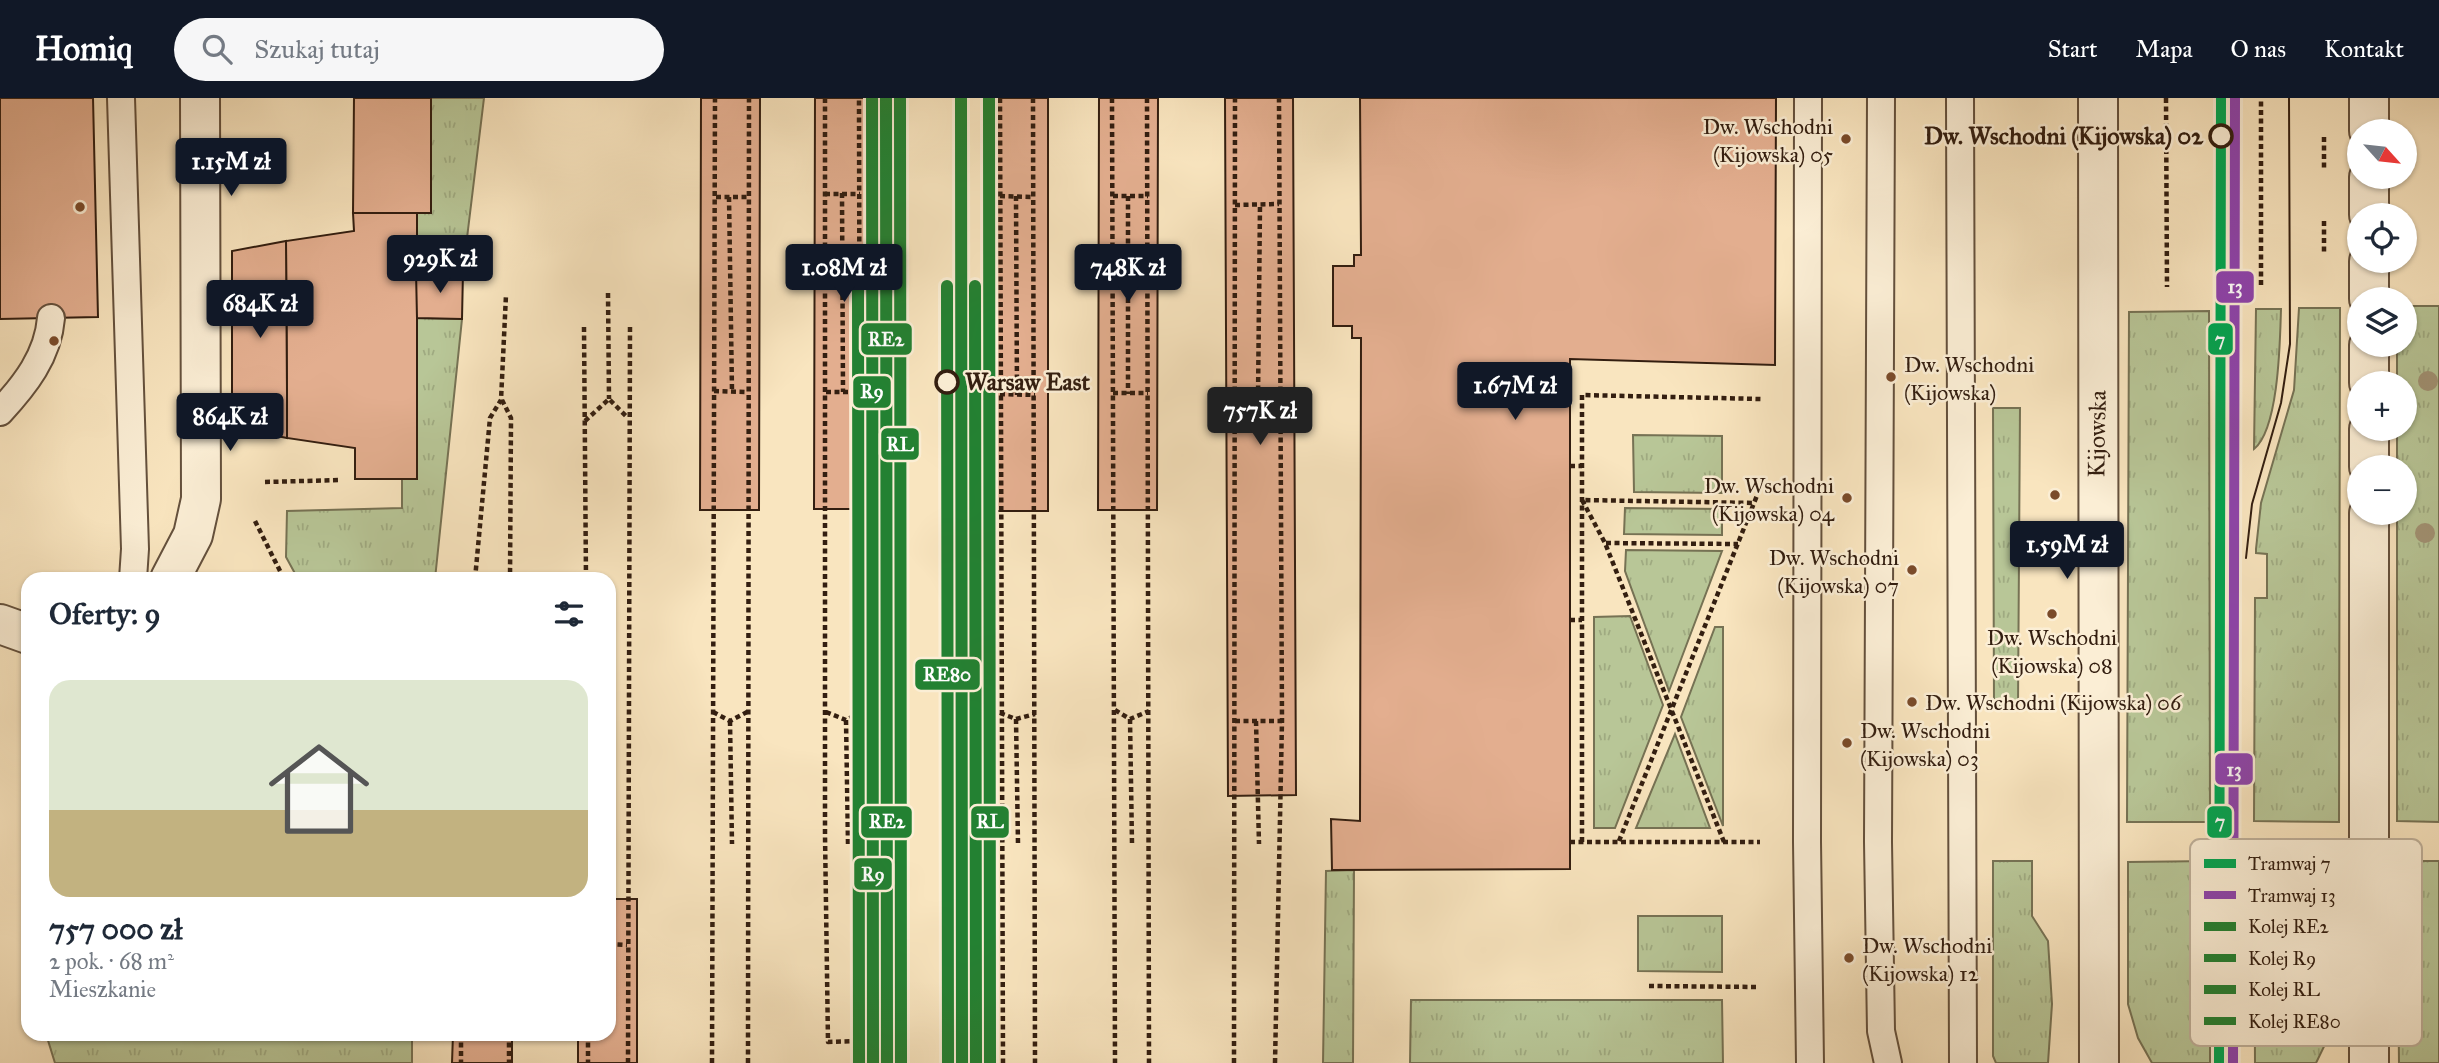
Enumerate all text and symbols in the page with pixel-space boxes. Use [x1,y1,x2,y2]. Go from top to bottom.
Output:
search box [174,18,664,81]
text: Homiq [35,29,132,69]
icon: search [198,30,236,68]
text: Szukaj tutaj [254,33,380,65]
text: Start [2048,34,2098,64]
text: Mapa [2136,34,2193,64]
text: O nas [2231,34,2286,64]
text: Kontakt [2324,34,2404,64]
place label: Dw. Wschodni (Kijowska) 05 [1703,113,1833,168]
north arrow [2347,119,2417,189]
map controls [2347,119,2417,525]
place label: Dw. Wschodni (Kijowska) 02 [1924,121,2204,151]
marker: Dw. Wschodni (Kijowska) 02 [2209,124,2233,148]
marker: Dw. Wschodni (Kijowska) 05 [1839,132,1853,146]
pin: 1.15M zł [159,139,303,198]
text: 1.15M zł [192,147,271,175]
unlabelled marker [73,200,87,214]
button: locate [2347,203,2417,273]
pin: 929K zł [375,236,505,295]
text: 929K zł [403,244,477,272]
pin: 1.08M zł [772,244,916,304]
pin: 748K zł [1063,244,1193,304]
text: 1.08M zł [801,253,887,281]
text: 748K zł [1091,253,1165,281]
line badge: 13 [2215,270,2255,304]
text: 13 [2227,275,2243,299]
pin: 684K zł [195,280,325,340]
button: layers [2347,287,2417,357]
text: 684K zł [223,289,297,317]
line badge: RE2 [860,322,913,356]
line badge: 7 [2207,322,2234,356]
text: RE2 [868,328,905,351]
text: 7 [2215,328,2225,351]
unlabelled marker [47,334,61,348]
place label: Dw. Wschodni (Kijowska) [1904,351,2034,406]
pin: 1.67M zł [1443,362,1587,422]
place label: Warsaw East [965,367,1090,397]
marker: Warsaw East [935,370,959,394]
marker: Dw. Wschodni (Kijowska) [1884,370,1898,384]
text: 1.67M zł [1473,371,1557,399]
button: + [2347,371,2417,441]
line badge: R9 [852,375,892,409]
text: R9 [860,380,884,404]
pin: 757K zł [1195,388,1325,447]
street label: Kijowska [2081,389,2113,478]
pin: 864K zł [165,394,295,453]
text: 757K zł [1223,396,1297,424]
text: 864K zł [193,402,267,430]
line badge: RL [880,427,920,461]
text: RL [886,433,915,456]
button: − [2347,455,2417,525]
place label: Dw. Wschodni (Kijowska) 04 [1704,472,1835,527]
unlabelled marker [2048,488,2062,502]
marker: Dw. Wschodni (Kijowska) 04 [1840,491,1854,505]
pin: 1.59M zł [1995,522,2139,581]
text: 1.59M zł [2026,530,2108,558]
place label: Dw. Wschodni (Kijowska) 07 [1769,544,1899,599]
marker: Dw. Wschodni (Kijowska) 07 [1905,563,1919,577]
icon: filters [550,595,588,633]
text: Oferty: 9 [49,596,161,632]
marker: Dw. Wschodni (Kijowska) 08 [2045,607,2059,621]
place label: Dw. Wschodni (Kijowska) 08 [1987,624,2117,679]
line badge: RE80 [914,658,981,691]
text: RE80 [923,663,971,686]
place label: Dw. Wschodni (Kijowska) 06 [1925,689,2182,716]
marker: Dw. Wschodni (Kijowska) 06 [1905,695,1919,709]
place label: Dw. Wschodni (Kijowska) 03 [1860,717,1990,772]
icon: home [256,726,382,852]
marker: Dw. Wschodni (Kijowska) 03 [1840,736,1854,750]
line badge: 13 [2214,752,2254,786]
text: 13 [2226,758,2242,782]
line badge: RE2 [860,805,913,839]
line badge: RL [970,805,1010,839]
line badge: 7 [2206,805,2233,839]
text: RE2 [869,810,906,833]
text: RL [976,810,1005,833]
text: 7 [2215,810,2225,833]
legend [2190,839,2422,1046]
text: Tramwaj 7 [2248,852,2331,875]
line badge: R9 [853,857,893,891]
text: R9 [861,863,885,887]
text: Tramwaj 13 [2248,884,2336,907]
text: 757 000 zł [49,911,182,947]
text: Kolej RE2 [2248,915,2330,938]
place label: Dw. Wschodni (Kijowska) 12 [1862,932,1992,987]
text: 2 pok. · 68 m² [49,947,174,975]
text: Kolej R9 [2248,947,2316,970]
marker: Dw. Wschodni (Kijowska) 12 [1842,951,1856,965]
text: Mieszkanie [49,975,156,1003]
text: Kolej RL [2248,978,2320,1001]
text: Kolej RE80 [2248,1010,2341,1033]

